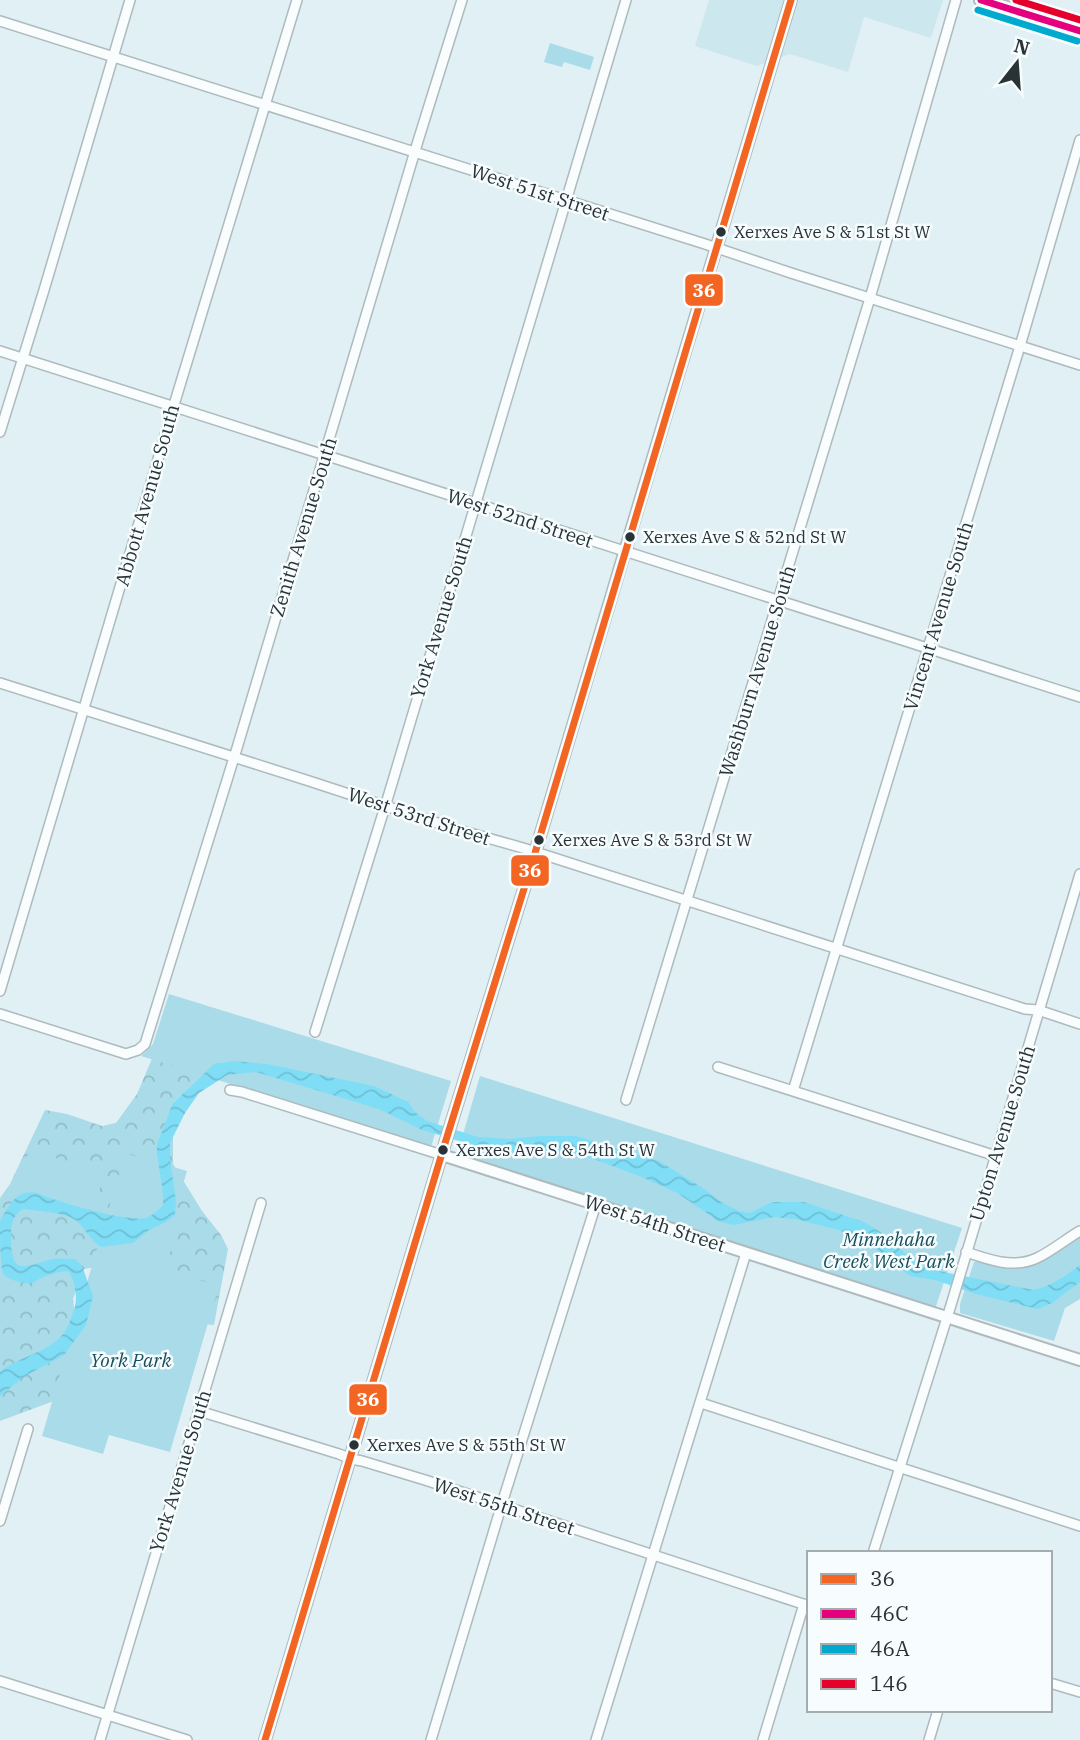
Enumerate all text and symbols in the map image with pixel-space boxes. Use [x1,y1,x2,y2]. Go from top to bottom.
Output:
north arrow [982,28,1052,98]
text: N [1011,33,1033,60]
street label: West 51st Street [468,158,613,226]
place label: Xerxes Ave S & 51st St W [734,221,931,243]
marker: Xerxes Ave S & 51st St W [714,225,728,239]
line badge: 36 [684,273,724,307]
text: 36 [693,278,715,302]
street label: Abbott Avenue South [110,401,184,589]
street label: Zenith Avenue South [264,434,342,620]
street label: West 52nd Street [444,483,596,553]
street label: Vincent Avenue South [898,518,978,714]
place label: Xerxes Ave S & 52nd St W [643,526,847,548]
marker: Xerxes Ave S & 52nd St W [623,530,637,544]
street label: York Avenue South [405,533,477,701]
street label: Washburn Avenue South [713,562,801,780]
street label: West 53rd Street [345,782,494,850]
place label: Xerxes Ave S & 53rd St W [552,829,753,851]
marker: Xerxes Ave S & 53rd St W [532,833,546,847]
line badge: 36 [510,854,550,887]
text: 36 [519,858,541,882]
street label: Upton Avenue South [964,1042,1040,1224]
place label: Xerxes Ave S & 54th St W [456,1139,655,1161]
marker: Xerxes Ave S & 54th St W [436,1143,450,1157]
street label: West 54th Street [581,1189,729,1257]
park label: Minnehaha Creek West Park [823,1227,956,1273]
park label: York Park [90,1348,173,1372]
line badge: 36 [348,1383,388,1416]
street label: York Avenue South [144,1387,216,1555]
text: 36 [357,1387,379,1411]
place label: Xerxes Ave S & 55th St W [367,1434,566,1456]
marker: Xerxes Ave S & 55th St W [347,1438,361,1452]
street label: West 55th Street [430,1472,578,1540]
legend [807,1551,1052,1712]
text: 36 [870,1564,895,1592]
text: 46C [870,1599,909,1627]
text: 46A [870,1634,910,1662]
text: 146 [870,1669,908,1697]

